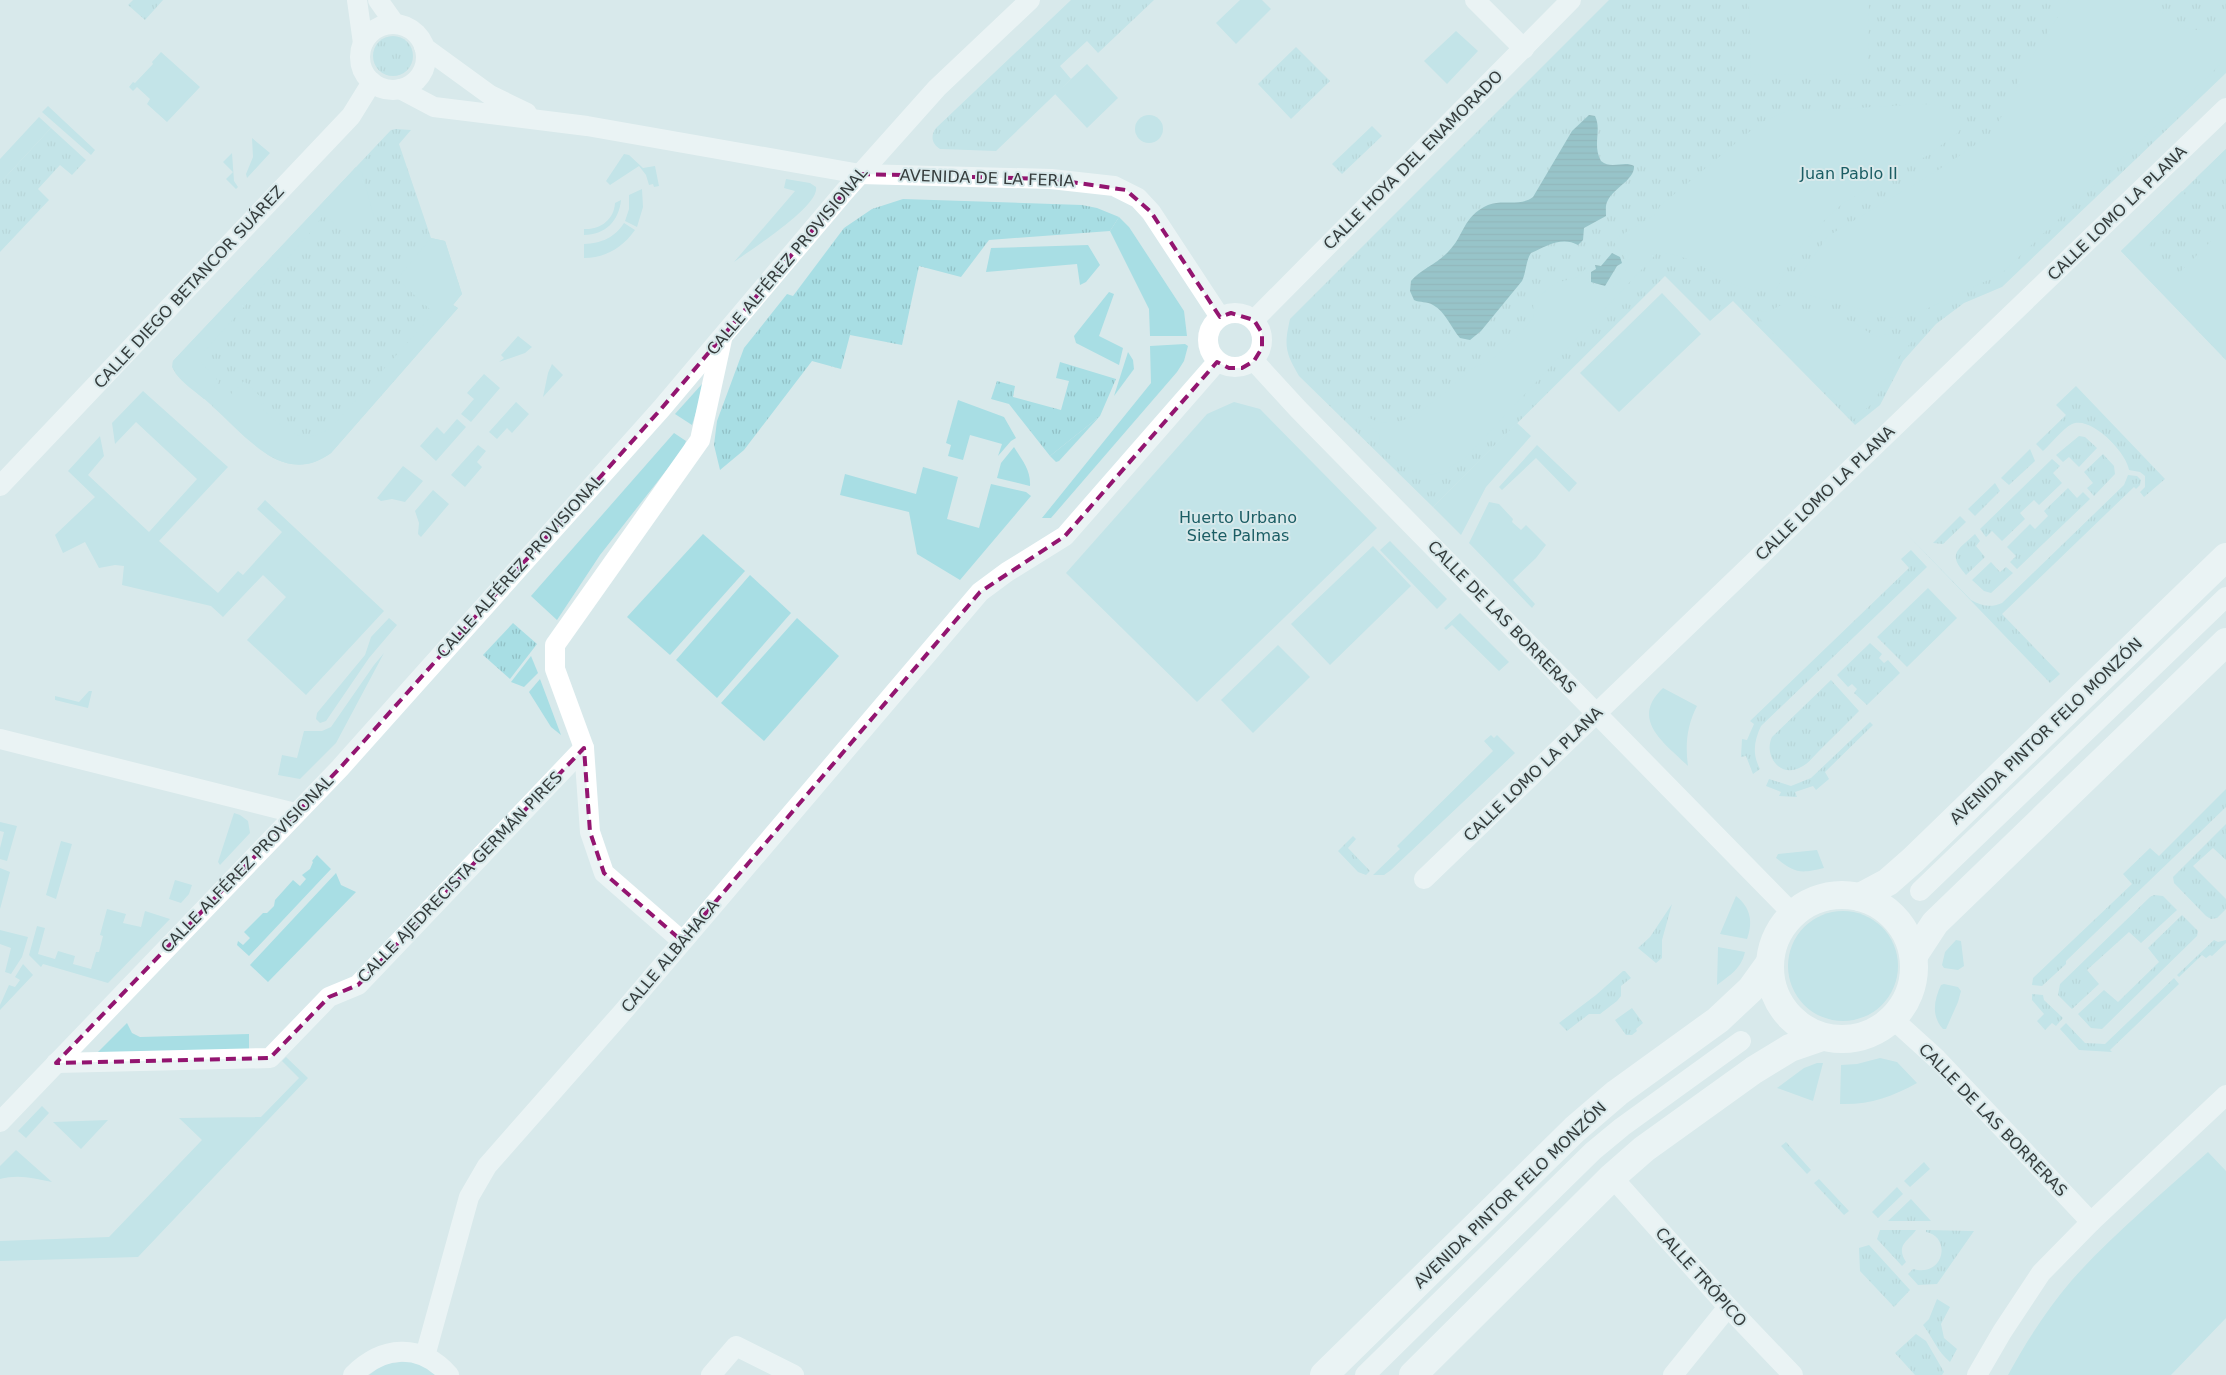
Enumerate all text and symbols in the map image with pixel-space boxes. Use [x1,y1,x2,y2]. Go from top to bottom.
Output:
street label: CALLE HOYA DEL ENAMORADO [1319,66,1507,254]
street label: CALLE LOMO LA PLANA [2044,142,2190,284]
street label: CALLE ALFÉREZ PROVISIONAL [703,163,871,359]
park label: Juan Pablo II [1799,164,1898,183]
street label: AVENIDA DE LA FERIA [899,165,1075,191]
street label: CALLE DIEGO BETANCOR SUÁREZ [90,182,288,392]
street label: CALLE LOMO LA PLANA [1752,422,1898,564]
street label: CALLE ALFÉREZ PROVISIONAL [433,471,607,661]
park label: Huerto Urbano Siete Palmas [1179,508,1297,545]
street label: CALLE DE LAS BORRERAS [1424,537,1580,697]
street label: AVENIDA PINTOR FELO MONZÓN [1946,634,2146,828]
street label: CALLE LOMO LA PLANA [1460,703,1606,845]
street label: CALLE AJEDRECISTA GERMÁN PIRES [354,767,566,987]
street label: CALLE ALFÉREZ PROVISIONAL [157,771,337,957]
street label: CALLE ALBAHACA [617,896,723,1016]
street label: CALLE DE LAS BORRERAS [1915,1040,2071,1200]
street label: AVENIDA PINTOR FELO MONZÓN [1410,1098,1610,1292]
street label: CALLE TRÓPICO [1652,1224,1750,1330]

